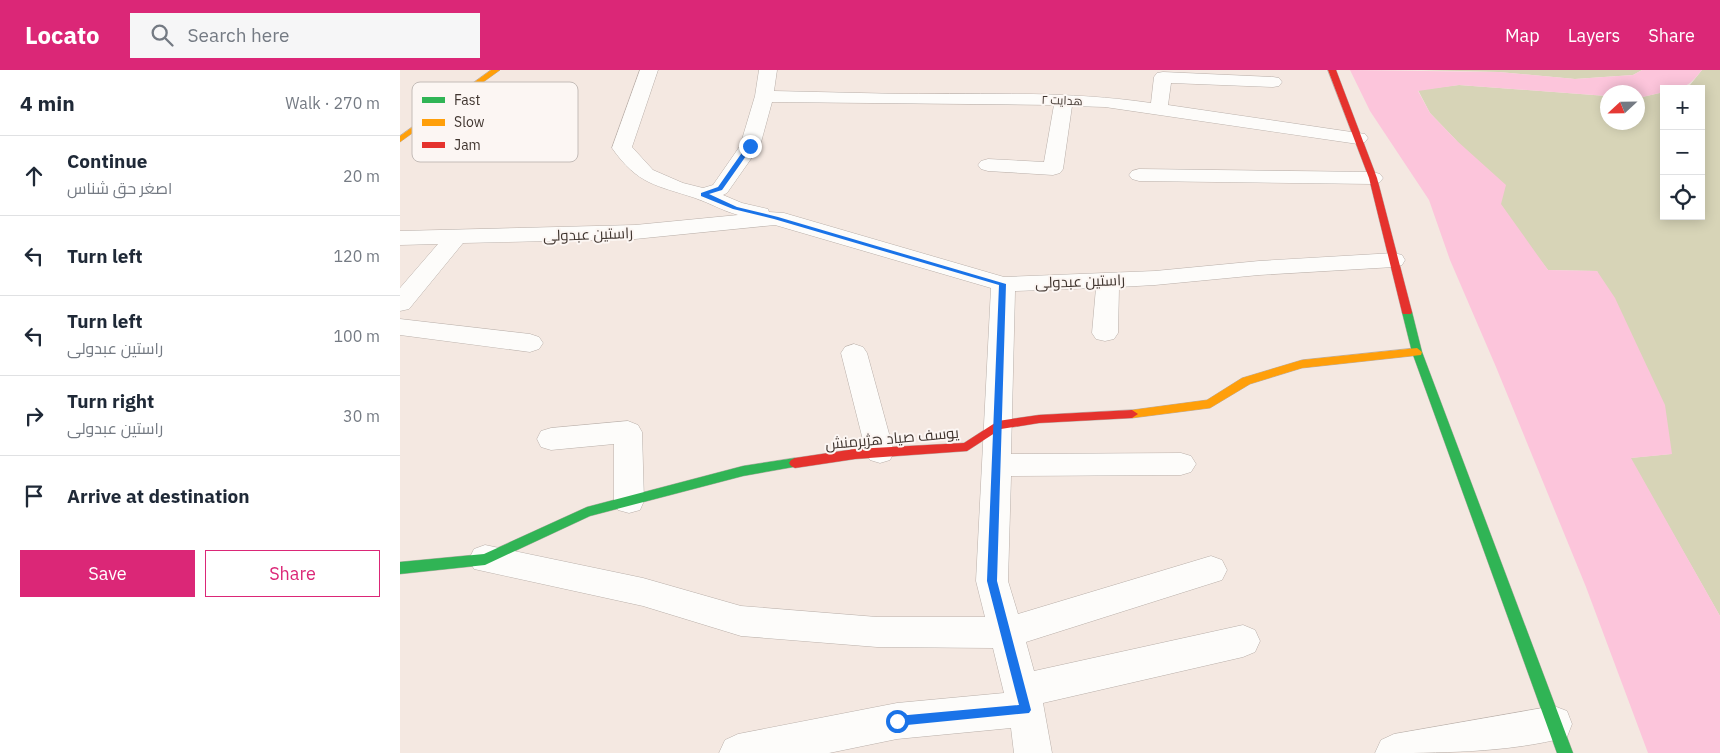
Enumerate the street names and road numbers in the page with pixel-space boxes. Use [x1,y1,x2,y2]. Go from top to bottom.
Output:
street label: هدایت ۲ [1041,92,1083,108]
street label: راستین عبدولی [543,223,633,246]
street label: راستین عبدولی [1035,270,1125,293]
street label: یوسف صیاد هژبرمنش [824,423,960,454]

